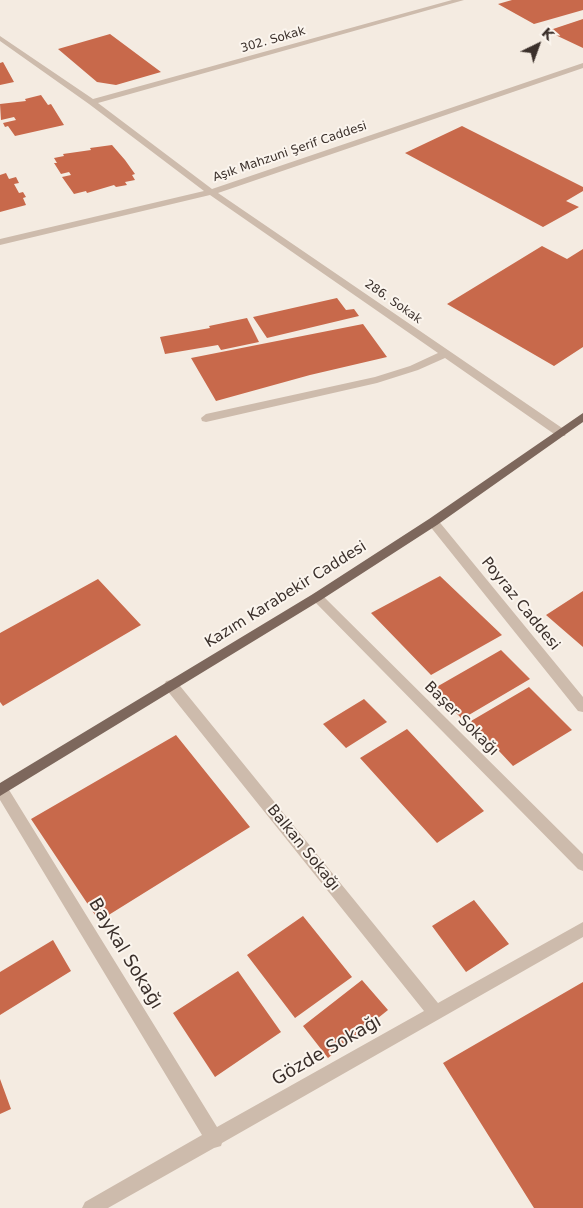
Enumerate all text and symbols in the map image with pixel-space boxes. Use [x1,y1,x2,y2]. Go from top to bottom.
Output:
north arrow [513,20,563,70]
street label: 302. Sokak [239,24,307,56]
text: K [539,24,557,43]
street label: Aşık Mahzuni Şerif Caddesi [211,119,369,185]
street label: 286. Sokak [362,277,424,327]
street label: Kazım Karabekir Caddesi [202,538,370,652]
street label: Poyraz Caddesi [477,554,563,654]
street label: Başer Sokağı [420,678,502,760]
street label: Balkan Sokağı [263,801,343,895]
street label: Baykal Sokağı [83,894,167,1014]
street label: Gözde Sokağı [268,1011,386,1091]

